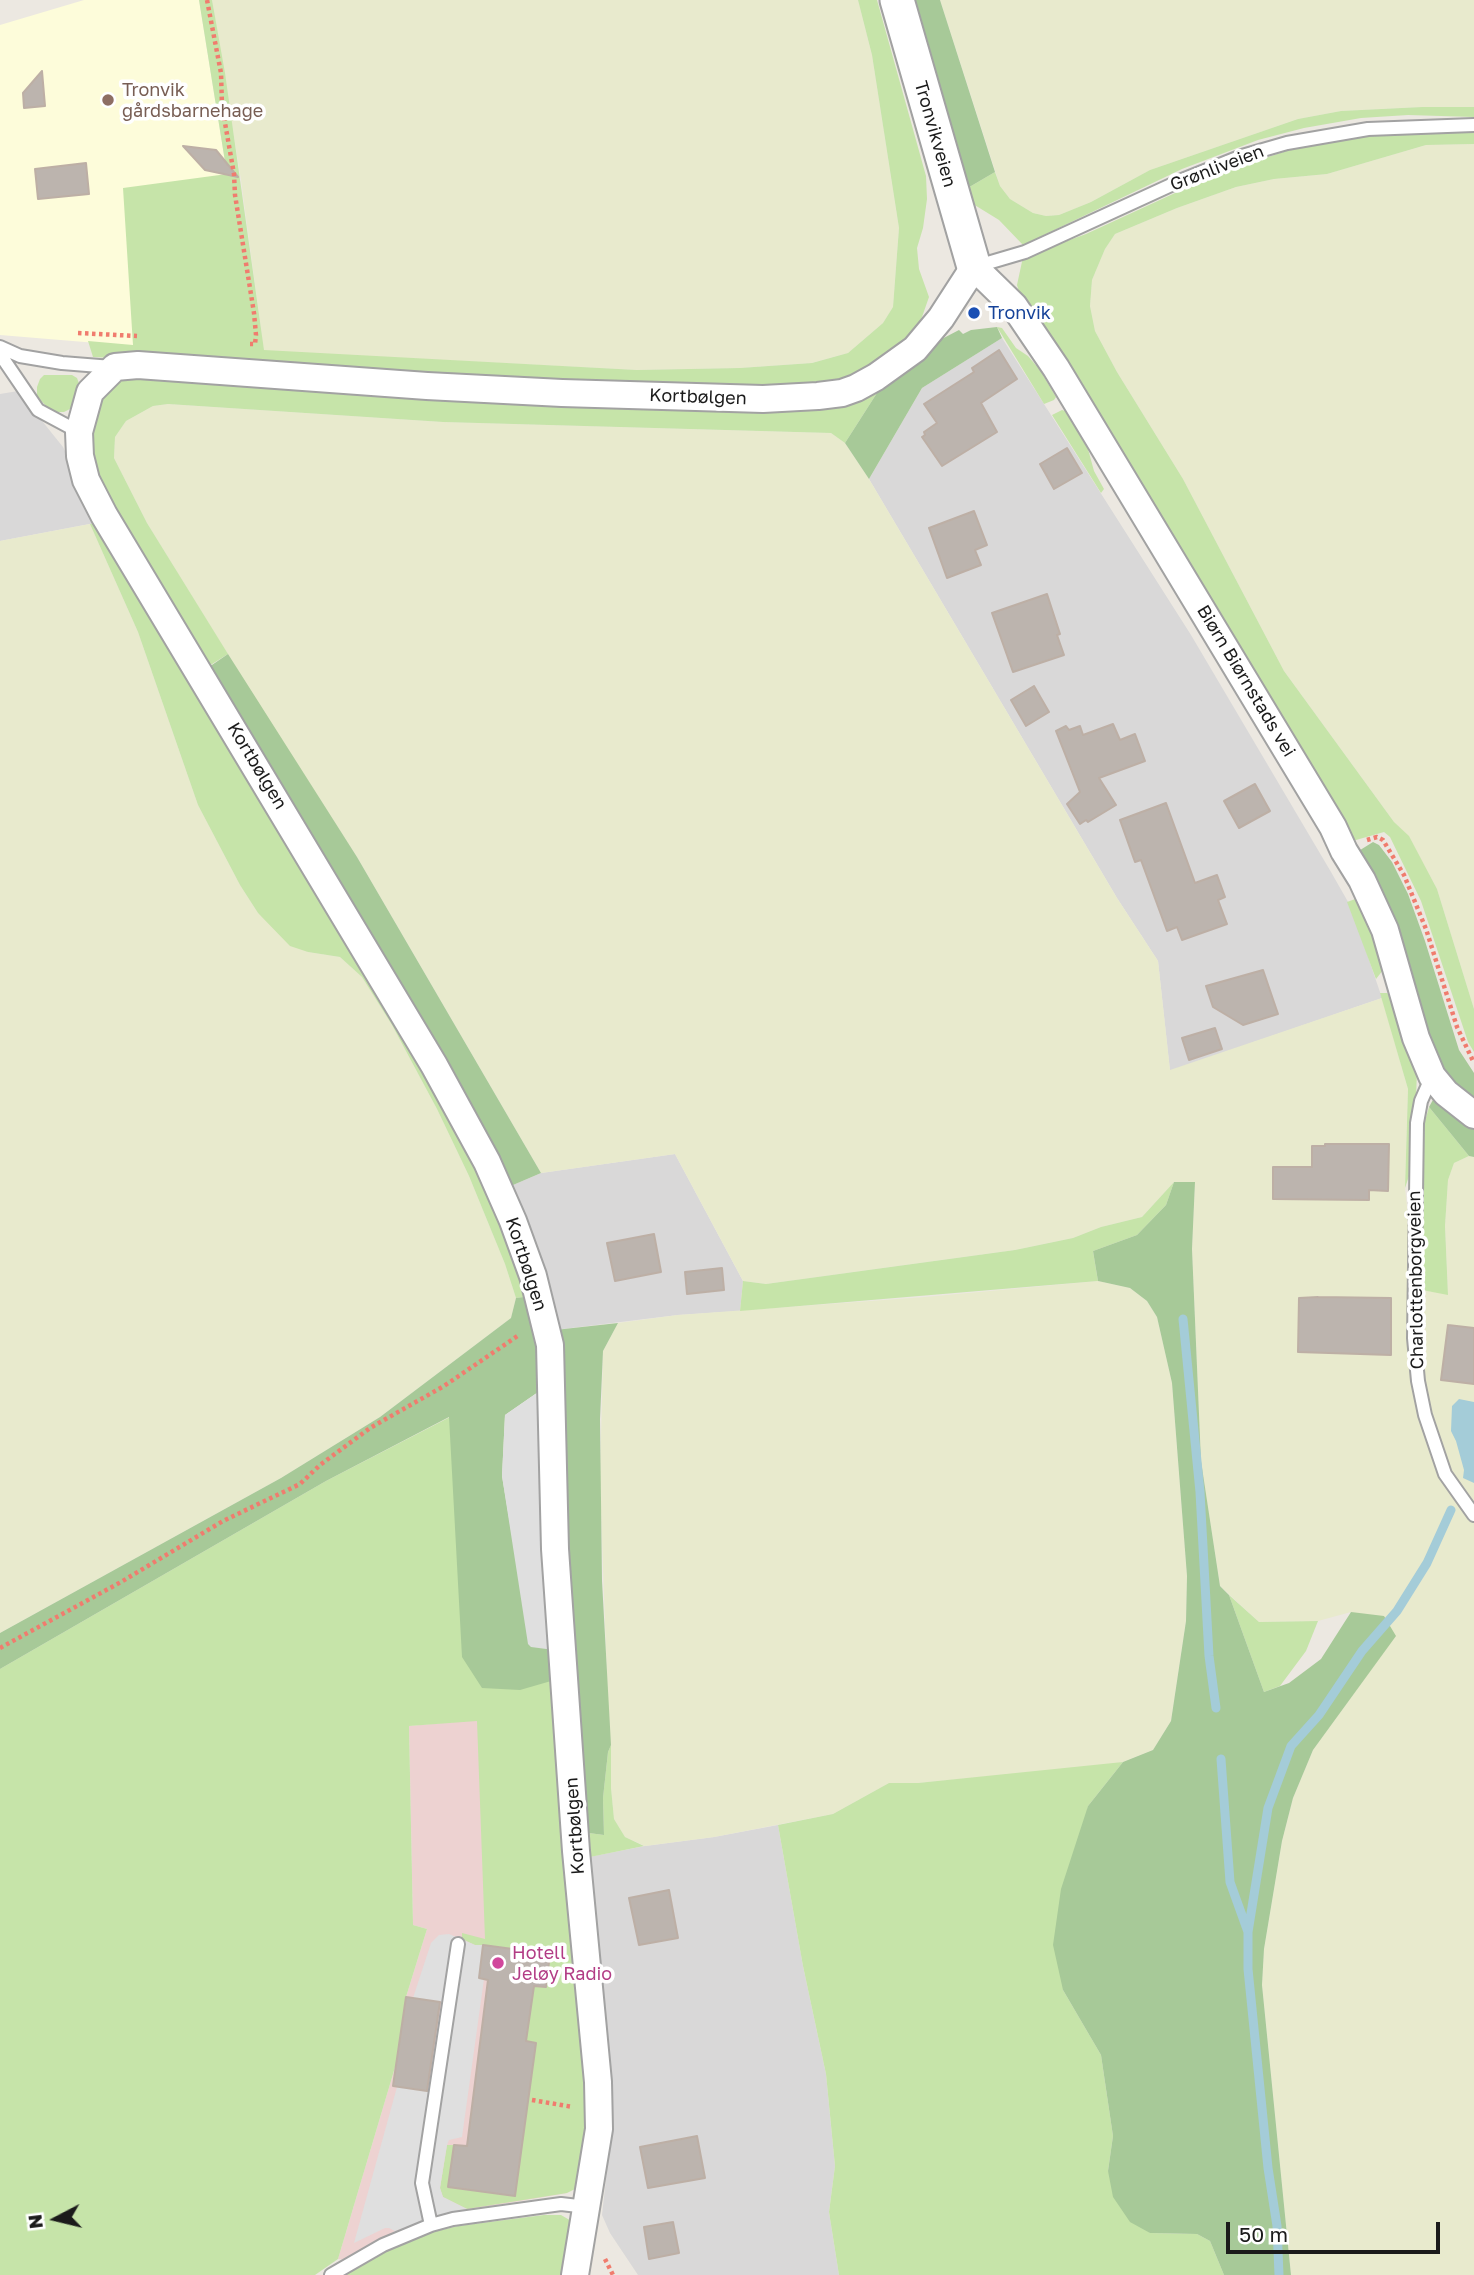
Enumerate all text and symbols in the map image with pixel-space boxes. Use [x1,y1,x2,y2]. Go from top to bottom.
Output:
street label: Tronvikveien [910,78,960,190]
place label: Tronvik gårdsbarnehage [122,79,263,122]
marker: Tronvik gårdsbarnehage [100,92,116,108]
street label: Grønliveien [1167,140,1267,196]
place label: Tronvik [988,302,1051,324]
marker: Tronvik [966,305,982,321]
street label: Kortbølgen [649,385,747,409]
street label: Biørn Biørnstads vei [1192,601,1300,761]
street label: Kortbølgen [223,719,291,813]
street label: Charlottenborgveien [1404,1190,1428,1370]
street label: Kortbølgen [501,1214,551,1314]
street label: Kortbølgen [561,1777,589,1875]
place label: Hotell Jeløy Radio [512,1942,612,1984]
marker: Hotell Jeløy Radio [490,1955,506,1971]
north arrow [21,2184,91,2254]
scale bar [1229,2208,1442,2252]
text: N [22,2213,47,2230]
text: 50 m [1239,2221,1288,2247]

